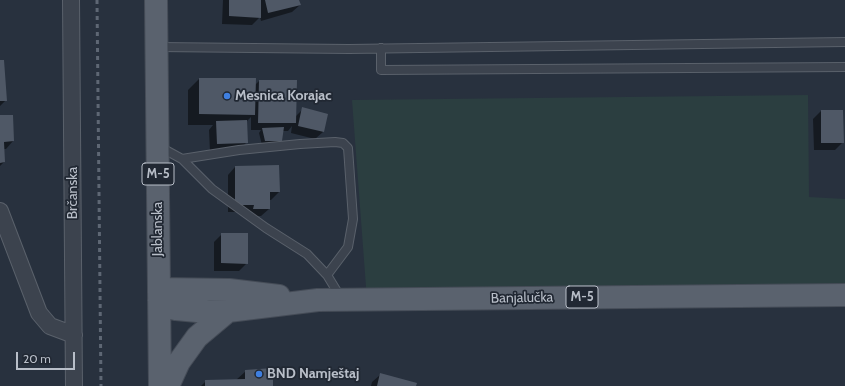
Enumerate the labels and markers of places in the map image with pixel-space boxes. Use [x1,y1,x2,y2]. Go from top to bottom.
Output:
place label: Mesnica Korajac [235,88,332,104]
marker: Mesnica Korajac [222,91,232,101]
place label: BND Namještaj [267,366,359,382]
marker: BND Namještaj [254,369,264,379]

